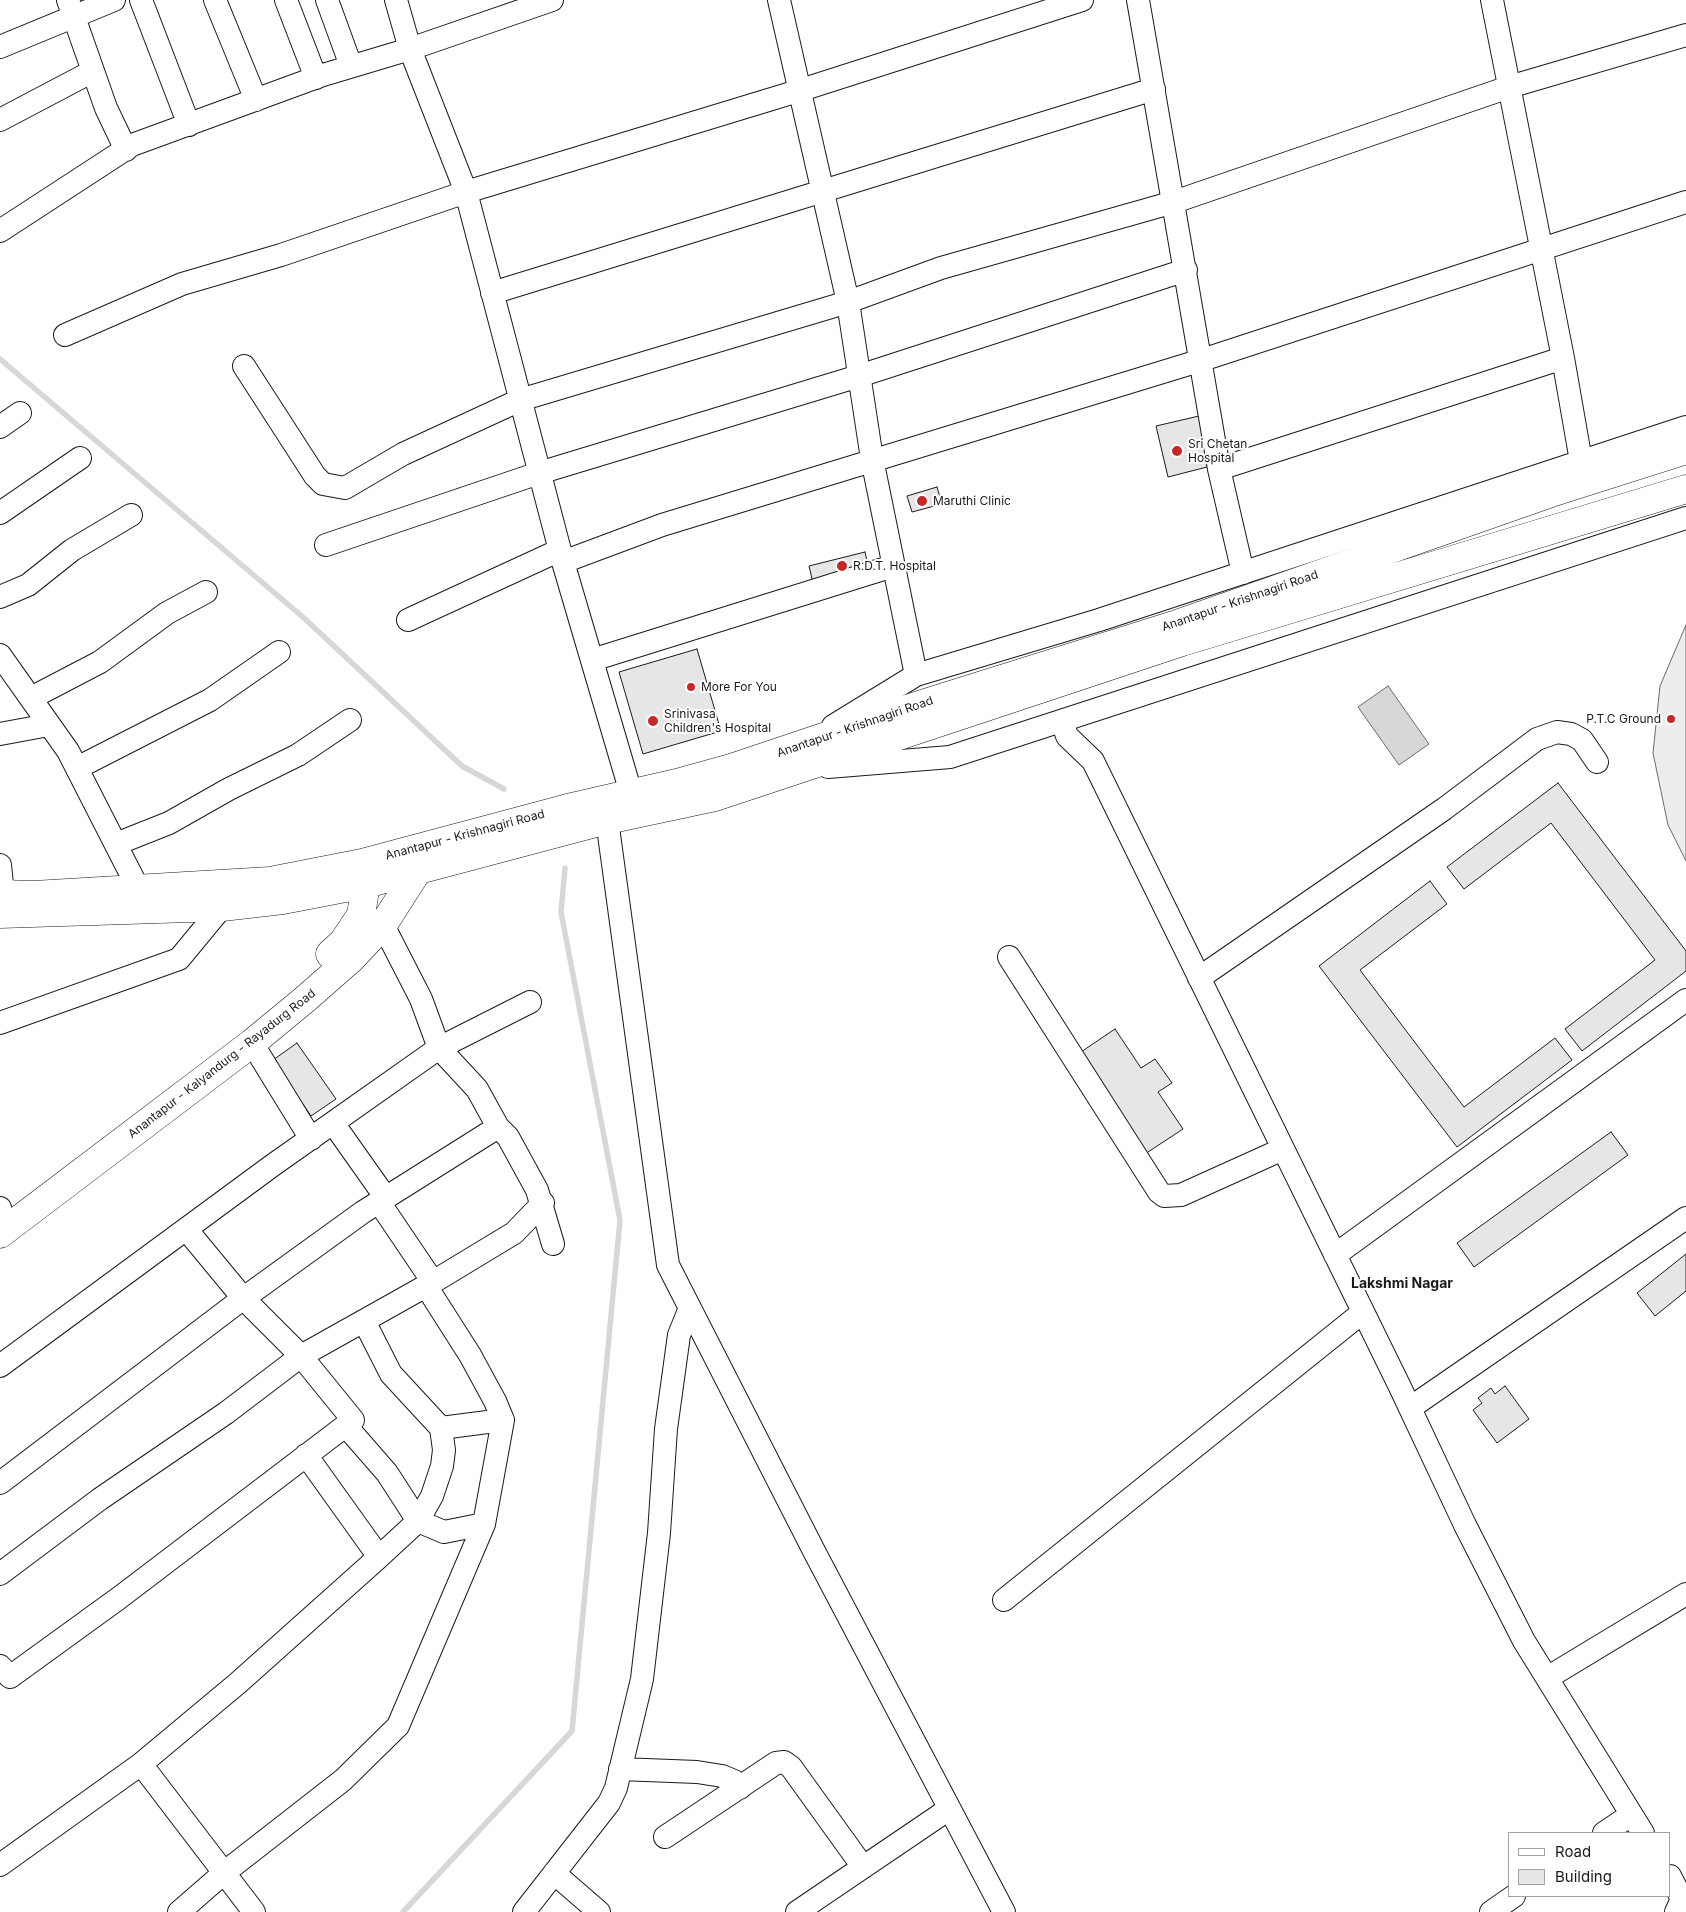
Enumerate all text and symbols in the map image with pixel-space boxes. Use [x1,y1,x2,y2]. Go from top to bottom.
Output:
place label: Sri Chetan Hospital [1188,437,1247,465]
marker: Sri Chetan Hospital [1170,444,1184,458]
marker: Maruthi Clinic [915,494,929,508]
place label: Maruthi Clinic [933,494,1011,508]
marker: R.D.T. Hospital [835,559,849,573]
place label: R.D.T. Hospital [853,559,936,573]
street label: Anantapur - Krishnagiri Road [1160,567,1320,635]
place label: More For You [701,680,777,694]
marker: More For You [685,681,697,693]
street label: Anantapur - Krishnagiri Road [775,693,935,761]
place label: Srinivasa Children's Hospital [664,707,771,735]
place label: P.T.C Ground [1586,712,1661,726]
marker: P.T.C Ground [1665,713,1677,725]
marker: Srinivasa Children's Hospital [646,714,660,728]
street label: Anantapur - Krishnagiri Road [384,807,546,863]
street label: Anantapur - Kalyandurg - Rayadurg Road [125,986,319,1142]
district label: Lakshmi Nagar [1351,1276,1453,1292]
legend [1508,1832,1671,1897]
text: Road [1555,1842,1591,1861]
text: Building [1555,1867,1612,1886]

